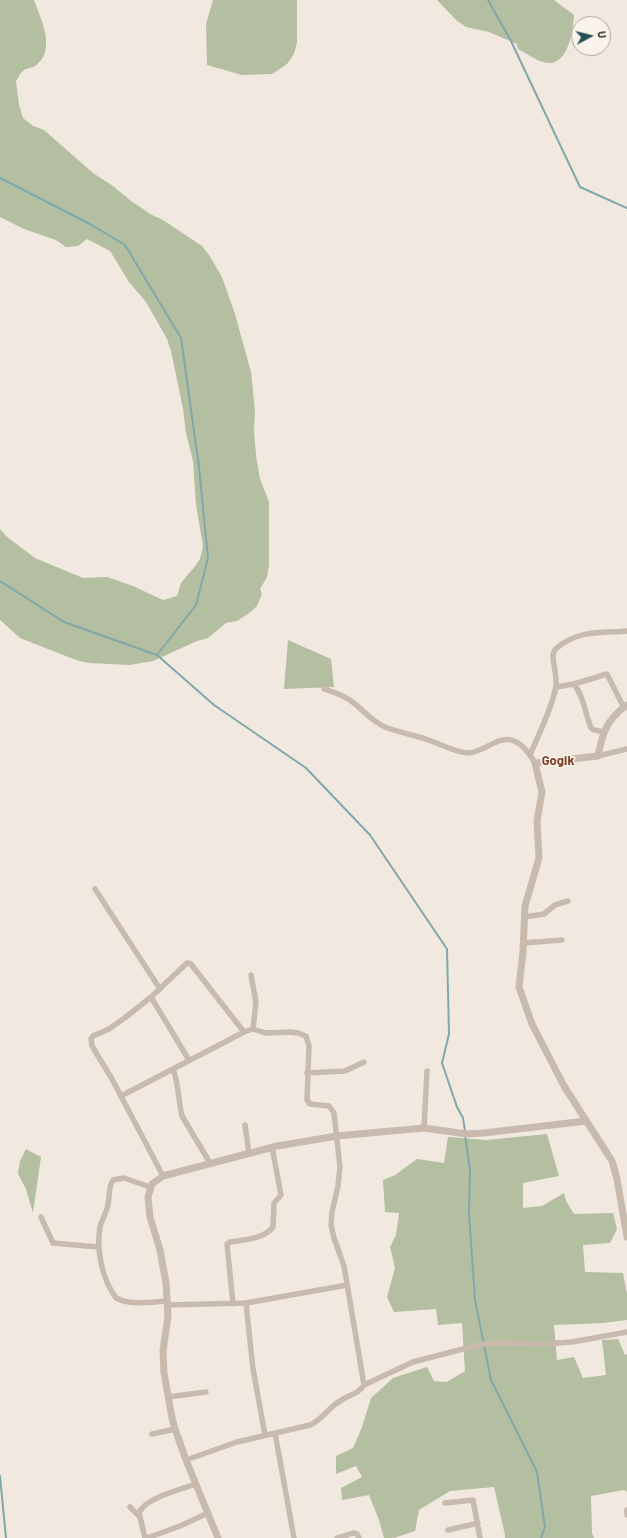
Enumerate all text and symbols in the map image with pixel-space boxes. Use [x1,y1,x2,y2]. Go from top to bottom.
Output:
north arrow [571,16,611,56]
text: U [596,30,609,39]
district label: Gogik [542,753,574,769]

